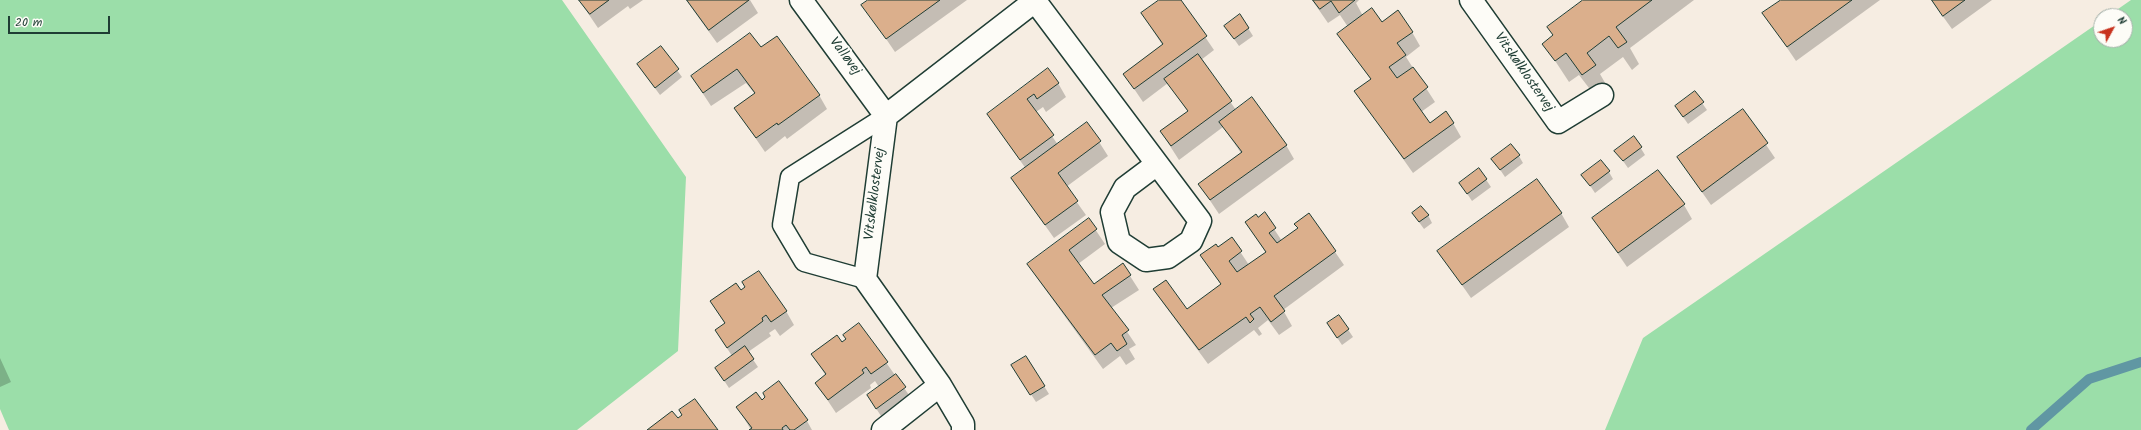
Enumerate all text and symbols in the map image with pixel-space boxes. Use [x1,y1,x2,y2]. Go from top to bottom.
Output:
scale bar [10,8,112,34]
north arrow [2093,8,2133,48]
text: N [2112,12,2131,29]
text: 20 m [15,13,42,32]
street label: Vitskølklostervej [1489,30,1557,116]
street label: Valløvej [824,35,864,79]
street label: Vitskølklostervej [862,147,890,241]

